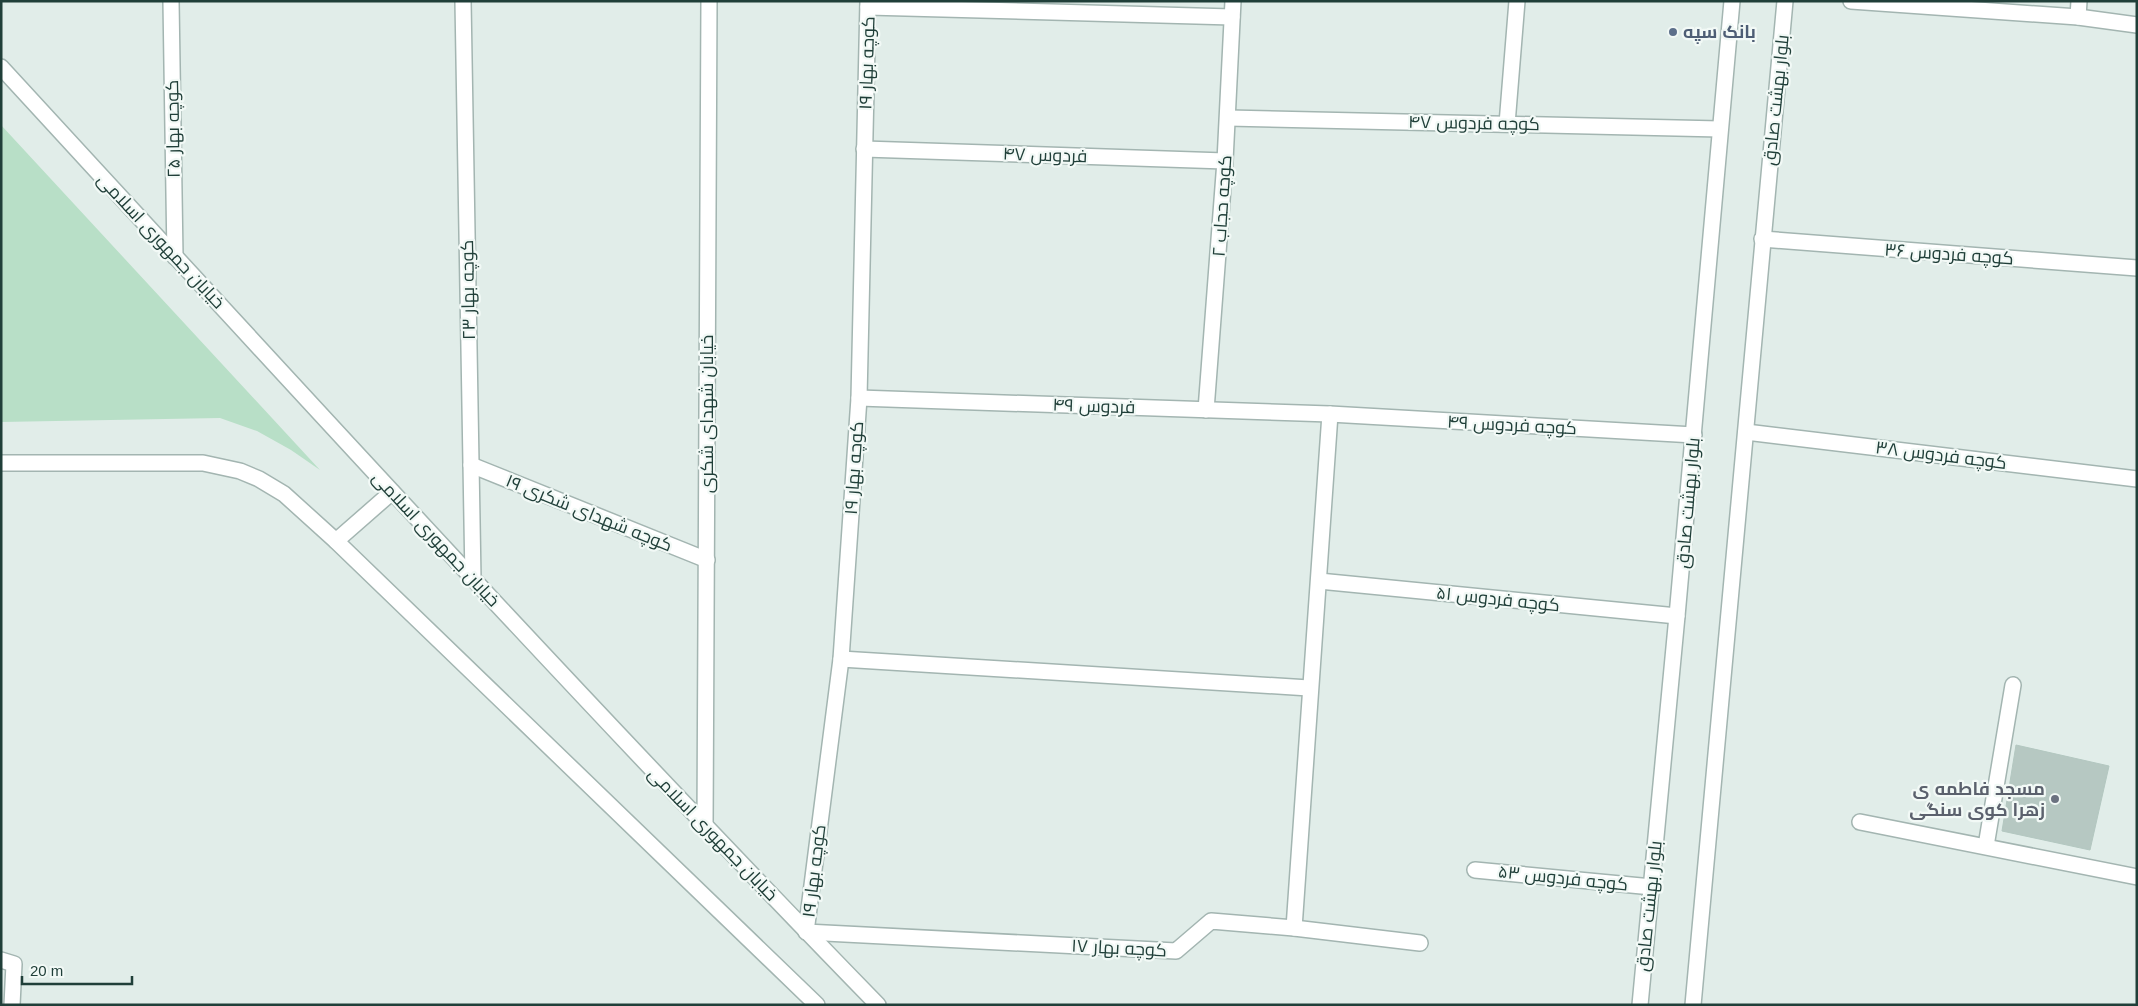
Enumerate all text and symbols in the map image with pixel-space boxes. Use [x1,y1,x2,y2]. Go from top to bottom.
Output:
street label: کوچه بهار ۱۹ [855,16,881,110]
place label: بانک سپه [1683,22,1756,44]
marker: بانک سپه [1667,26,1679,38]
street label: بلوار بهشت صادق [1759,34,1795,167]
street label: کوچه بهار ۲۵ [162,80,186,178]
street label: کوچه فردوس ۴۷ [1408,112,1540,136]
street label: فردوس ۴۷ [1002,144,1088,167]
street label: کوچه حجاب ۲ [1208,154,1238,258]
street label: خیابان جمهوری اسلامی [93,169,229,313]
street label: کوچه بهار ۲۳ [457,240,481,340]
street label: کوچه فردوس ۳۶ [1884,240,2014,270]
street label: خیابان شهدای شکری [697,335,718,493]
street label: فردوس ۴۹ [1052,395,1136,418]
street label: کوچه فردوس ۴۹ [1446,412,1577,440]
street label: کوچه بهار ۱۹ [841,421,869,516]
street label: بلوار بهشت صادق [1672,437,1706,570]
street label: کوچه فردوس ۳۸ [1874,437,2008,475]
street label: خیابان جمهوری اسلامی [368,467,504,611]
street label: کوچه شهدای شکری ۱۹ [502,470,675,557]
street label: کوچه فردوس ۵۱ [1435,583,1561,617]
street label: خیابان جمهوری اسلامی [644,763,782,905]
place label: مسجد فاطمه ی زهرا کوی سنگی [1909,779,2045,821]
marker: مسجد فاطمه ی زهرا کوی سنگی [2049,793,2061,805]
street label: کوچه بهار ۱۹ [798,823,832,919]
street label: بلوار بهشت صادق [1632,840,1668,973]
street label: کوچه فردوس ۵۳ [1497,861,1629,897]
street label: کوچه بهار ۱۷ [1071,936,1167,962]
scale bar [22,954,132,986]
text: 20 m [30,962,63,979]

